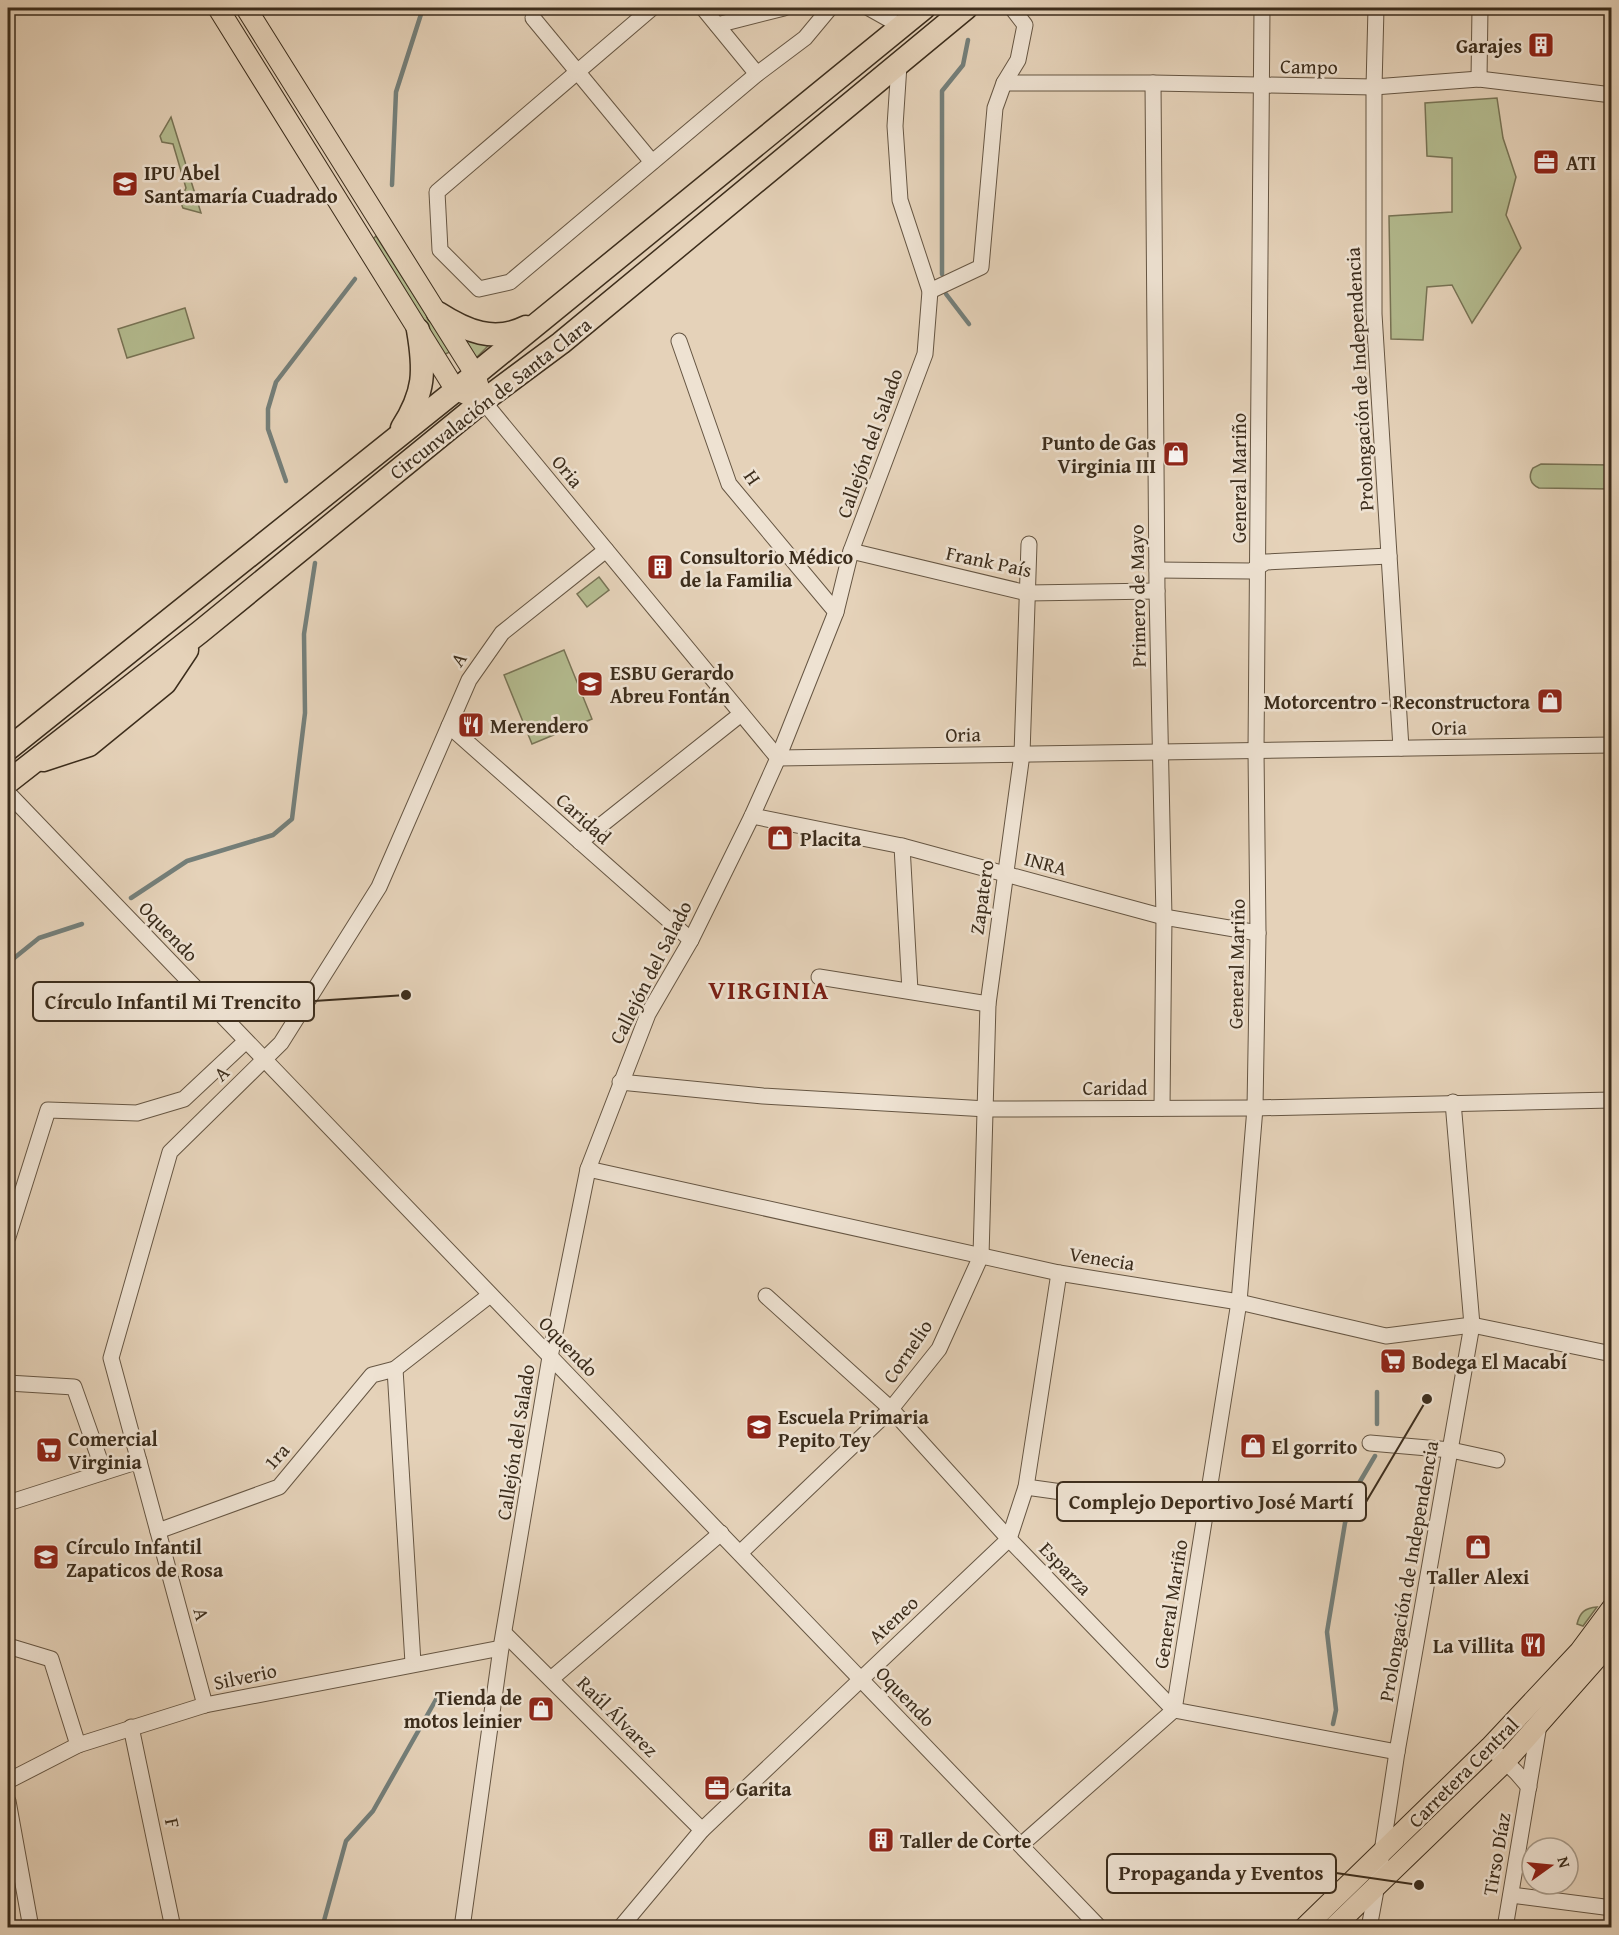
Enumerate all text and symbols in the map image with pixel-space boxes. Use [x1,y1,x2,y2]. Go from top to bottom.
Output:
building icon: Garajes [1526,30,1556,60]
place label: Garajes [1456,31,1522,60]
street label: Campo [1280,51,1338,81]
office icon: ATI [1531,147,1561,177]
place label: ATI [1566,148,1596,177]
place label: IPU Abel Santamaría Cuadrado [144,158,338,210]
school or university icon: IPU Abel Santamaría Cuadrado [110,169,140,199]
street label: Prolongación de Independencia [1338,246,1380,512]
street label: Circunvalación de Santa Clara [383,310,597,486]
street label: Callejón del Salado [828,364,910,522]
street label: General Mariño [1224,413,1253,543]
place label: Punto de Gas Virginia III [1042,428,1156,480]
shop icon: Punto de Gas Virginia III [1161,439,1191,469]
street label: Oria [545,448,591,494]
street label: H [737,463,769,491]
street label: Primero de Mayo [1121,524,1153,668]
street label: Frank País [944,538,1035,584]
place label: Consultorio Médico de la Familia [680,542,854,594]
building icon: Consultorio Médico de la Familia [645,552,675,582]
street label: A [443,646,473,672]
place label: ESBU Gerardo Abreu Fontán [610,658,734,710]
school or university icon: ESBU Gerardo Abreu Fontán [575,669,605,699]
shop icon: Motorcentro - Reconstructora [1535,686,1565,716]
place label: Motorcentro - Reconstructora [1264,687,1531,716]
restaurant icon: Merendero [456,710,486,740]
place label: Merendero [490,711,589,740]
street label: Oria [1431,712,1468,742]
street label: Oria [945,719,982,749]
street label: Caridad [550,785,618,851]
shop icon: Placita [765,823,795,853]
place label: Placita [800,824,862,853]
street label: INRA [1022,843,1070,883]
street label: Zapatero [961,858,1001,936]
street label: Oquendo [133,894,205,968]
street label: Callejón del Salado [601,895,699,1049]
street label: General Mariño [1220,899,1252,1029]
district label: VIRGINIA [708,970,830,1009]
callout: Círculo Infantil Mi Trencito [33,982,314,1021]
text: Círculo Infantil Mi Trencito [45,986,301,1017]
street label: A [207,1058,235,1088]
street label: Caridad [1083,1073,1148,1102]
street label: Venecia [1067,1239,1137,1278]
street label: Oquendo [533,1309,605,1383]
street label: Cornelio [875,1313,939,1389]
supermarket icon: Bodega El Macabí [1378,1346,1408,1376]
place label: Bodega El Macabí [1412,1347,1568,1376]
street label: Callejón del Salado [488,1362,542,1522]
place label: Escuela Primaria Pepito Tey [778,1402,929,1454]
school or university icon: Escuela Primaria Pepito Tey [744,1412,774,1442]
place label: Comercial Virginia [68,1424,158,1476]
shop icon: El gorrito [1238,1431,1268,1461]
place label: El gorrito [1272,1432,1358,1461]
supermarket icon: Comercial Virginia [34,1435,64,1465]
street label: 1ra [256,1436,296,1476]
street label: Prolongación de Independencia [1371,1438,1445,1704]
callout: Complejo Deportivo José Martí [1057,1482,1366,1521]
text: Complejo Deportivo José Martí [1069,1486,1354,1517]
place label: Círculo Infantil Zapaticos de Rosa [66,1532,224,1584]
shop icon: Taller Alexi [1463,1532,1493,1562]
street label: Esparza [1033,1535,1099,1602]
street label: General Mariño [1145,1537,1195,1671]
school or university icon: Círculo Infantil Zapaticos de Rosa [31,1542,61,1572]
place label: Taller Alexi [1427,1562,1529,1591]
street label: Ateneo [861,1588,925,1650]
street label: A [186,1604,218,1624]
restaurant icon: La Villita [1518,1630,1548,1660]
place label: La Villita [1433,1631,1515,1660]
street label: Silverio [211,1655,279,1697]
street label: Oquendo [870,1659,942,1733]
street label: Raúl Álvarez [571,1669,665,1763]
place label: Tienda de motos leinier [404,1683,522,1735]
shop icon: Tienda de motos leinier [526,1694,556,1724]
street label: Carretera Central [1401,1710,1525,1834]
office icon: Garita [702,1773,732,1803]
place label: Garita [736,1774,792,1803]
street label: Tirso Díaz [1474,1810,1518,1898]
street label: F [158,1815,188,1831]
building icon: Taller de Corte [866,1825,896,1855]
place label: Taller de Corte [900,1826,1032,1855]
north arrow [1520,1836,1580,1896]
callout: Propaganda y Eventos [1107,1854,1336,1893]
text: N [1552,1854,1578,1871]
text: Propaganda y Eventos [1119,1857,1323,1888]

